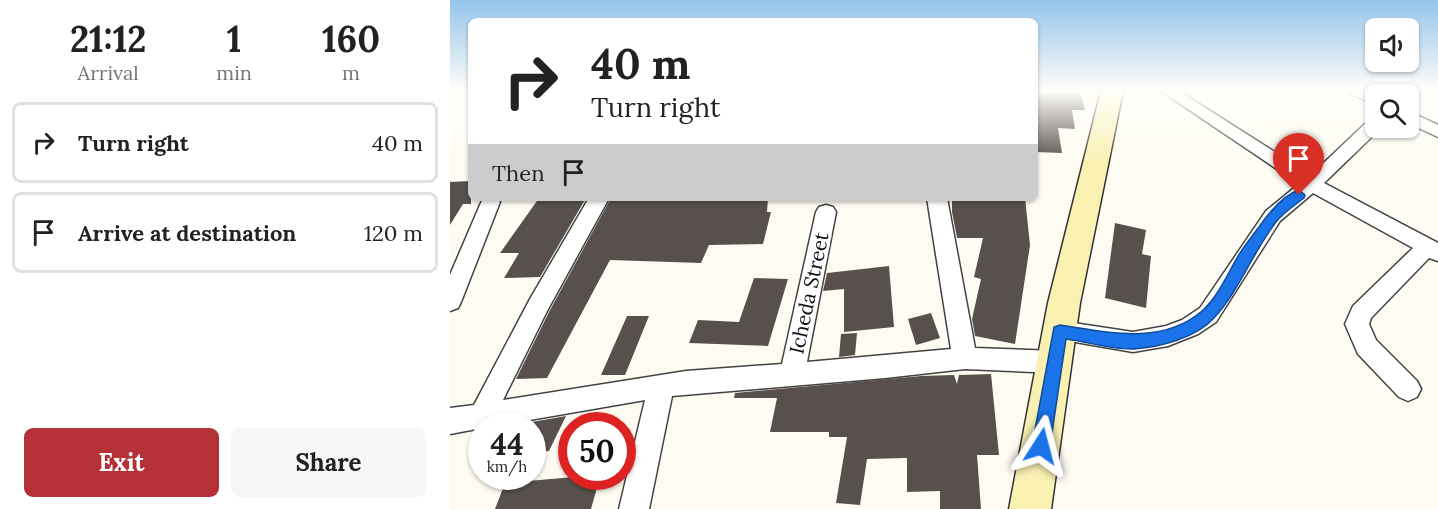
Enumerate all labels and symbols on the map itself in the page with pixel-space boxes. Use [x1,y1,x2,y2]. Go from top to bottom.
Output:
pin [1273,133,1324,195]
street label: Icheda Street [783,229,834,356]
speed limit sign: 50 [558,412,636,490]
position arrow [1009,414,1073,478]

